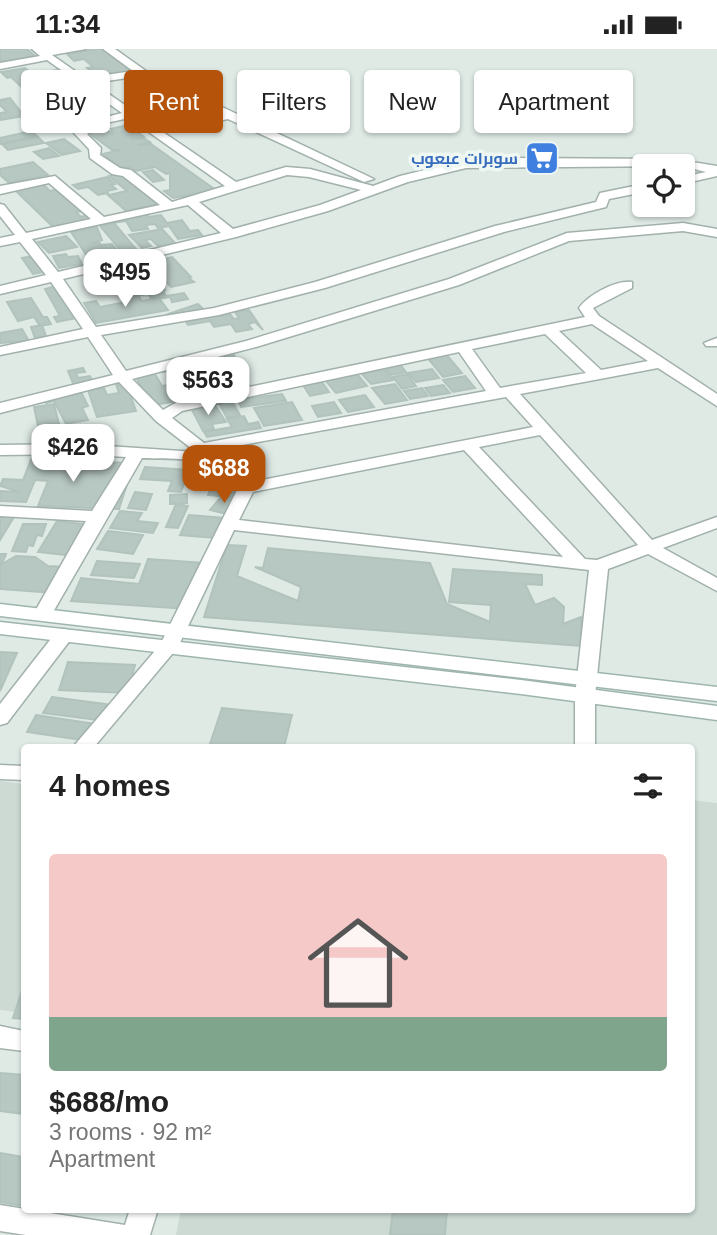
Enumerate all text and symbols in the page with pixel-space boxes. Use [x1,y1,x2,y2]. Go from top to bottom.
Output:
text: 11:34 [35,9,100,39]
chip: Buy [21,70,110,133]
chip: Rent [124,70,223,133]
chip: Filters [237,70,350,133]
chip: New [364,70,460,133]
chip: Apartment [474,70,633,133]
supermarket icon: سوبرات عبعوب [523,139,561,177]
place label: سوبرات عبعوب [411,150,518,168]
map controls [632,154,695,217]
button: locate [632,154,695,217]
pin: $495 [84,250,166,309]
text: $495 [99,259,151,285]
pin: $563 [167,357,249,417]
text: $563 [182,367,234,393]
pin: $426 [32,425,114,484]
text: $426 [47,434,99,460]
pin: $688 [183,445,265,505]
text: $688 [198,455,250,481]
icon: filters [629,767,667,805]
text: 4 homes [49,769,171,802]
icon: home [295,900,421,1026]
text: $688/mo [49,1085,169,1118]
text: 3 rooms · 92 m² [49,1119,211,1145]
text: Apartment [49,1146,155,1172]

